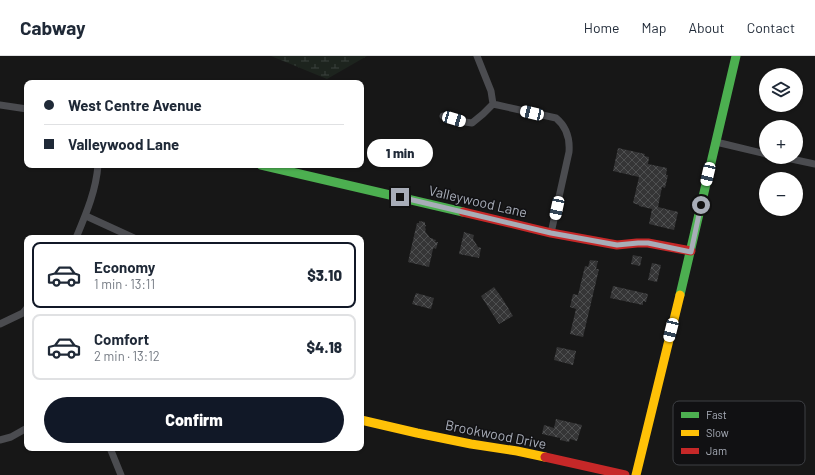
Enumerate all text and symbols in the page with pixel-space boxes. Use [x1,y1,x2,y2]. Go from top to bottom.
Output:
text: Cabway [20,16,86,39]
text: Home [584,19,620,36]
text: Map [642,19,666,36]
text: About [688,19,725,36]
text: Contact [747,19,795,36]
map controls [759,68,803,216]
button: layers [759,68,803,112]
text: West Centre Avenue [68,96,202,114]
car [519,104,545,122]
car [441,110,467,128]
button: + [759,120,803,164]
text: Valleywood Lane [68,135,179,153]
callout: 1 min [367,139,433,167]
text: 1 min [386,145,414,161]
car [699,161,717,187]
button: − [759,172,803,216]
street label: Valleywood Lane [427,181,529,221]
route end [391,188,409,206]
car [549,195,565,221]
route start [692,196,710,214]
icon: car [46,257,82,293]
text: Economy [94,258,155,276]
text: $3.10 [307,266,342,284]
text: 1 min · 13:11 [94,276,155,292]
car [662,317,680,343]
icon: car [46,329,82,365]
text: Comfort [94,330,149,348]
text: $4.18 [306,338,342,356]
text: 2 min · 13:12 [94,348,160,364]
button: Confirm [44,397,344,443]
legend [673,401,805,465]
text: Fast [706,408,727,421]
street label: Brookwood Drive [444,416,548,452]
text: Slow [706,426,729,439]
text: Jam [706,444,727,457]

